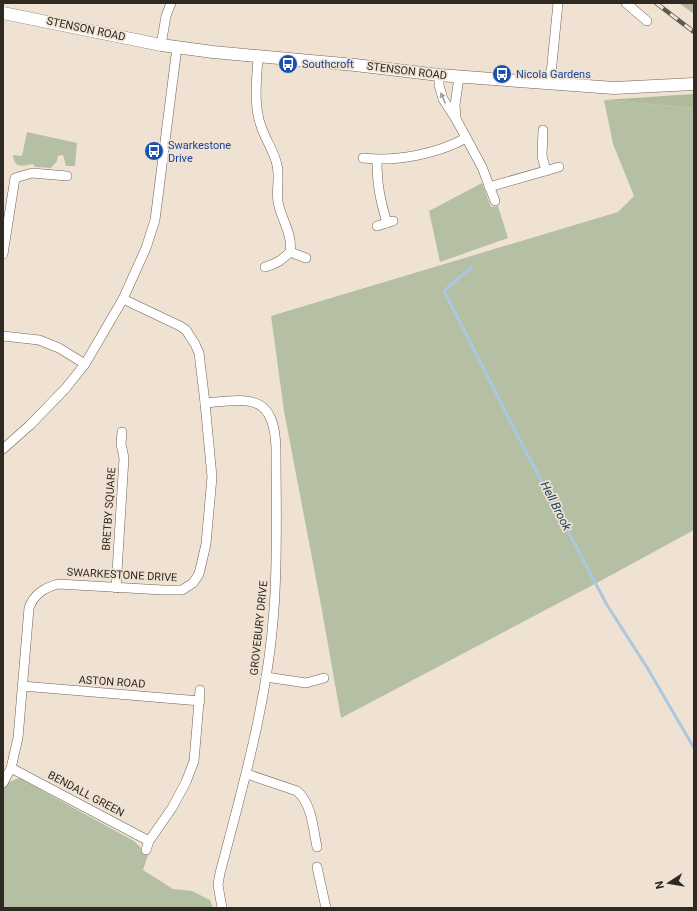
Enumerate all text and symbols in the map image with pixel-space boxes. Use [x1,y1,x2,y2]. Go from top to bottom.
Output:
street label: STENSON ROAD [45,14,127,44]
bus stop icon: Southcroft [277,53,299,75]
place label: Southcroft [302,58,354,71]
street label: STENSON ROAD [366,60,448,82]
bus stop icon: Nicola Gardens [491,63,513,85]
place label: Nicola Gardens [516,68,591,81]
one-way arrow [440,93,446,104]
place label: Swarkestone Drive [168,139,231,165]
bus stop icon: Swarkestone Drive [143,140,165,162]
street label: BRETBY SQUARE [100,467,118,551]
water label: Hell Brook [538,479,575,534]
street label: SWARKESTONE DRIVE [66,566,178,584]
street label: GROVEBURY DRIVE [248,580,270,676]
street label: ASTON ROAD [78,673,146,691]
street label: BENDALL GREEN [46,768,126,820]
north arrow [649,863,689,903]
text: N [652,880,667,890]

